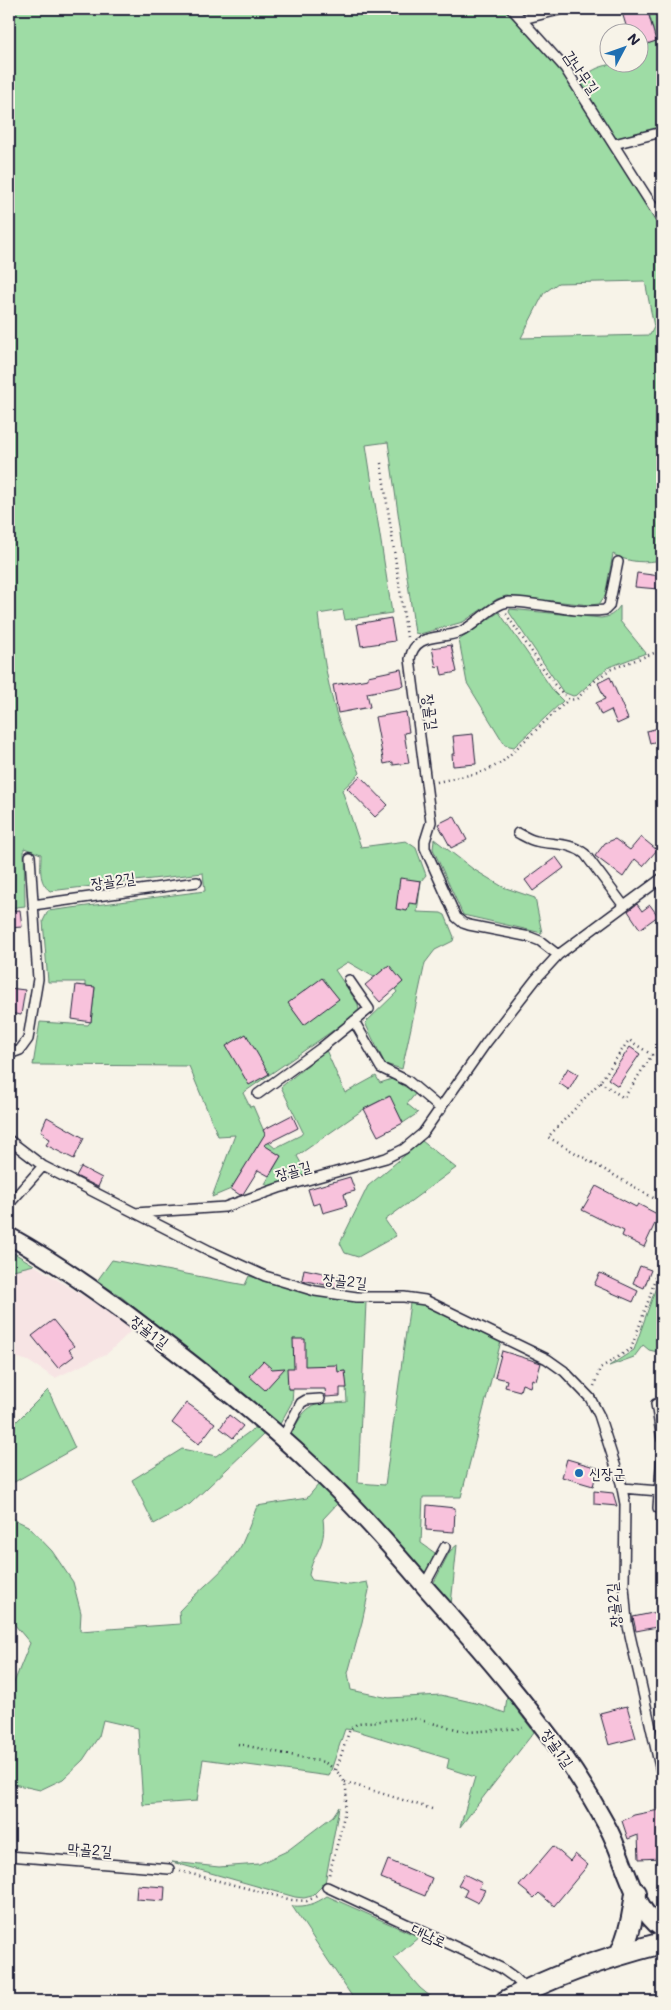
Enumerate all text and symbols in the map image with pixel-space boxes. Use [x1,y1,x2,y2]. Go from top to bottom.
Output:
north arrow [598,22,648,72]
text: N [624,29,645,49]
street label: 감나무길 [560,46,604,98]
street label: 장골길 [419,693,443,731]
street label: 장골2길 [90,867,136,893]
street label: 장골길 [273,1155,313,1185]
street label: 장골2길 [322,1268,368,1292]
street label: 장골1길 [127,1310,173,1352]
place label: 신장군 [589,1463,625,1483]
marker: 신장군 [573,1467,585,1479]
street label: 장골2길 [601,1582,625,1628]
street label: 장골1길 [537,1725,579,1771]
street label: 막골2길 [67,1837,113,1861]
street label: 대남로 [408,1918,450,1952]

